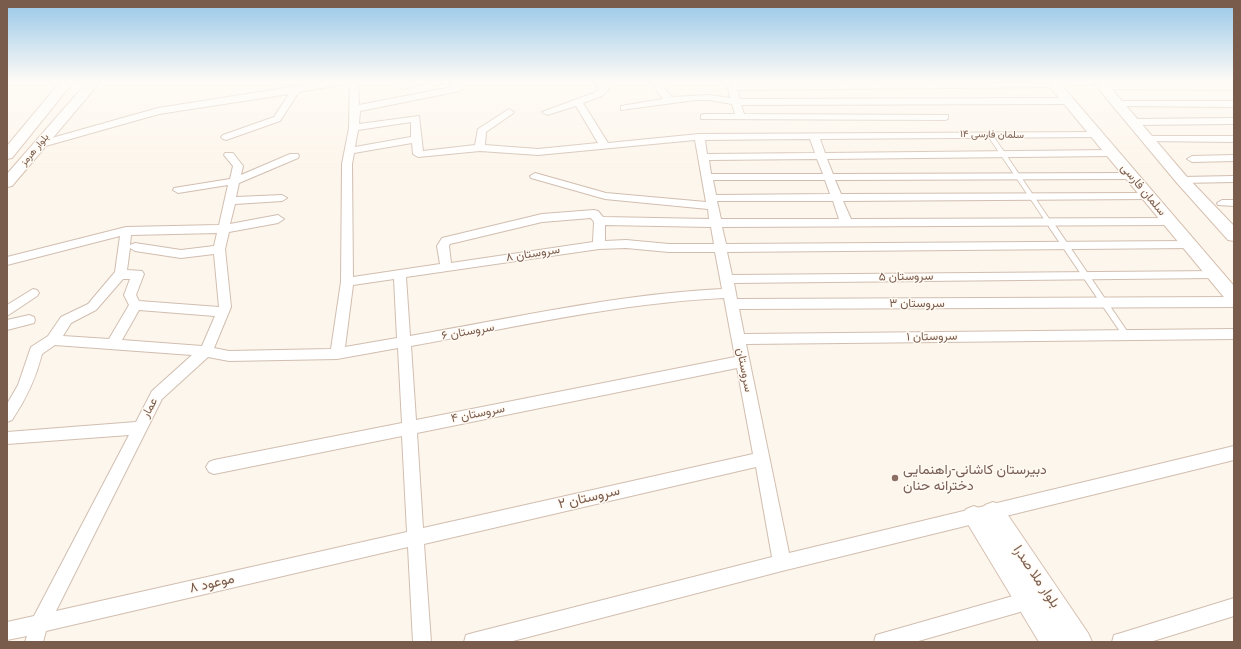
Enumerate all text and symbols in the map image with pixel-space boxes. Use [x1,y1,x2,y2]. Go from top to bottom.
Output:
street label: سلمان فارسی ۱۴ [960,128,1024,142]
street label: بلوار هرمز [18,132,52,168]
street label: سلمان فارسی [1117,161,1169,219]
street label: سروستان ۸ [505,243,561,265]
street label: سروستان ۵ [879,269,933,285]
street label: سروستان ۳ [889,297,945,311]
street label: سروستان ۶ [440,320,496,344]
street label: سروستان ۱ [906,329,958,345]
street label: سروستان [733,347,755,393]
street label: عمار [139,396,161,420]
street label: سروستان ۴ [450,402,506,426]
place label: دبیرستان کاشانی-راهنمایی دخترانه حنان [903,462,1047,494]
marker: دبیرستان کاشانی-راهنمایی دخترانه حنان [890,473,900,483]
street label: سروستان ۲ [557,483,621,513]
street label: بلوار ملا صدرا [1009,542,1063,612]
street label: موعود ۸ [188,571,236,597]

